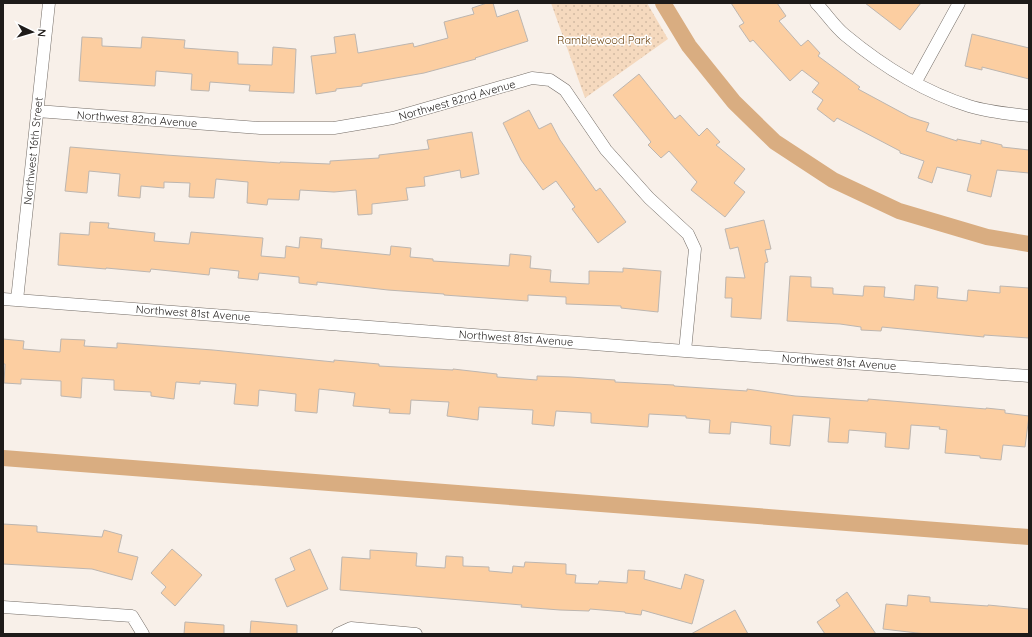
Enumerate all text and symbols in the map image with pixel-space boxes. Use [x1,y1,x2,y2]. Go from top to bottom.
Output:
north arrow [12,12,52,52]
text: N [35,28,49,38]
park label: Ramblewood Park [557,33,651,47]
street label: Northwest 82nd Avenue [397,77,517,123]
street label: Northwest 16th Street [20,96,46,206]
street label: Northwest 82nd Avenue [76,108,198,130]
street label: Northwest 81st Avenue [135,302,251,324]
street label: Northwest 81st Avenue [458,327,574,349]
street label: Northwest 81st Avenue [781,351,897,373]

